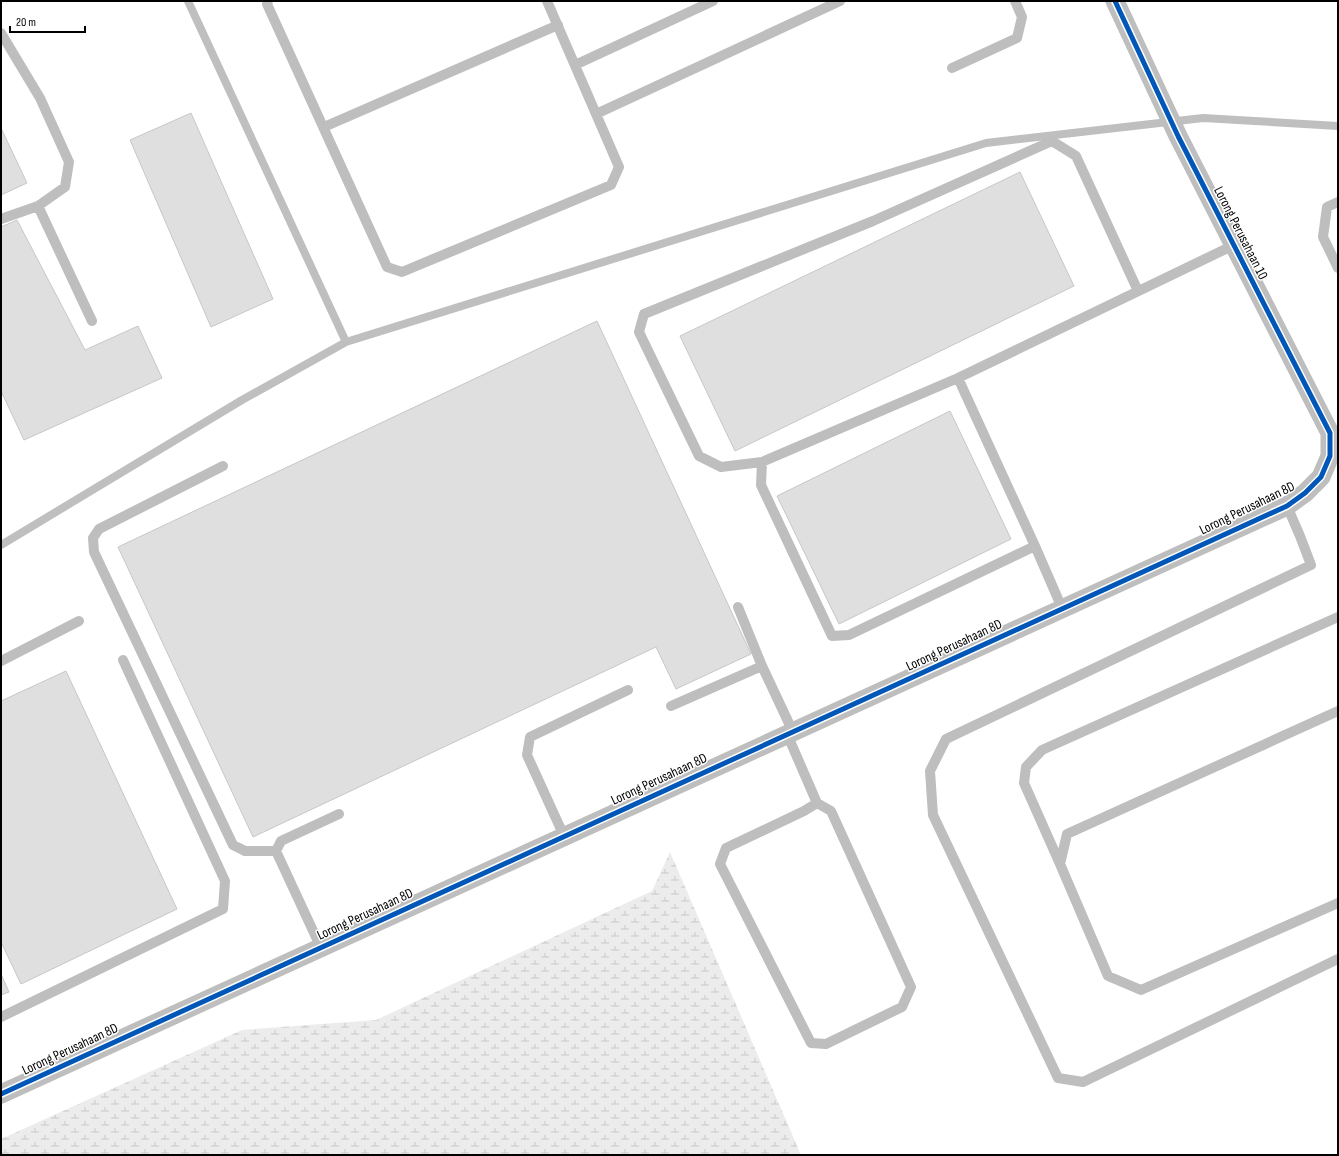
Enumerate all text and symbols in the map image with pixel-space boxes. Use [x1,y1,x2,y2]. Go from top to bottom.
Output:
scale bar [10,8,85,34]
text: 20 m [16,15,36,30]
street label: Lorong Perusahaan 10 [1210,184,1272,282]
street label: Lorong Perusahaan 8D [1197,478,1298,538]
street label: Lorong Perusahaan 8D [903,615,1005,675]
street label: Lorong Perusahaan 8D [608,749,710,809]
street label: Lorong Perusahaan 8D [314,884,416,944]
street label: Lorong Perusahaan 8D [19,1019,121,1079]

